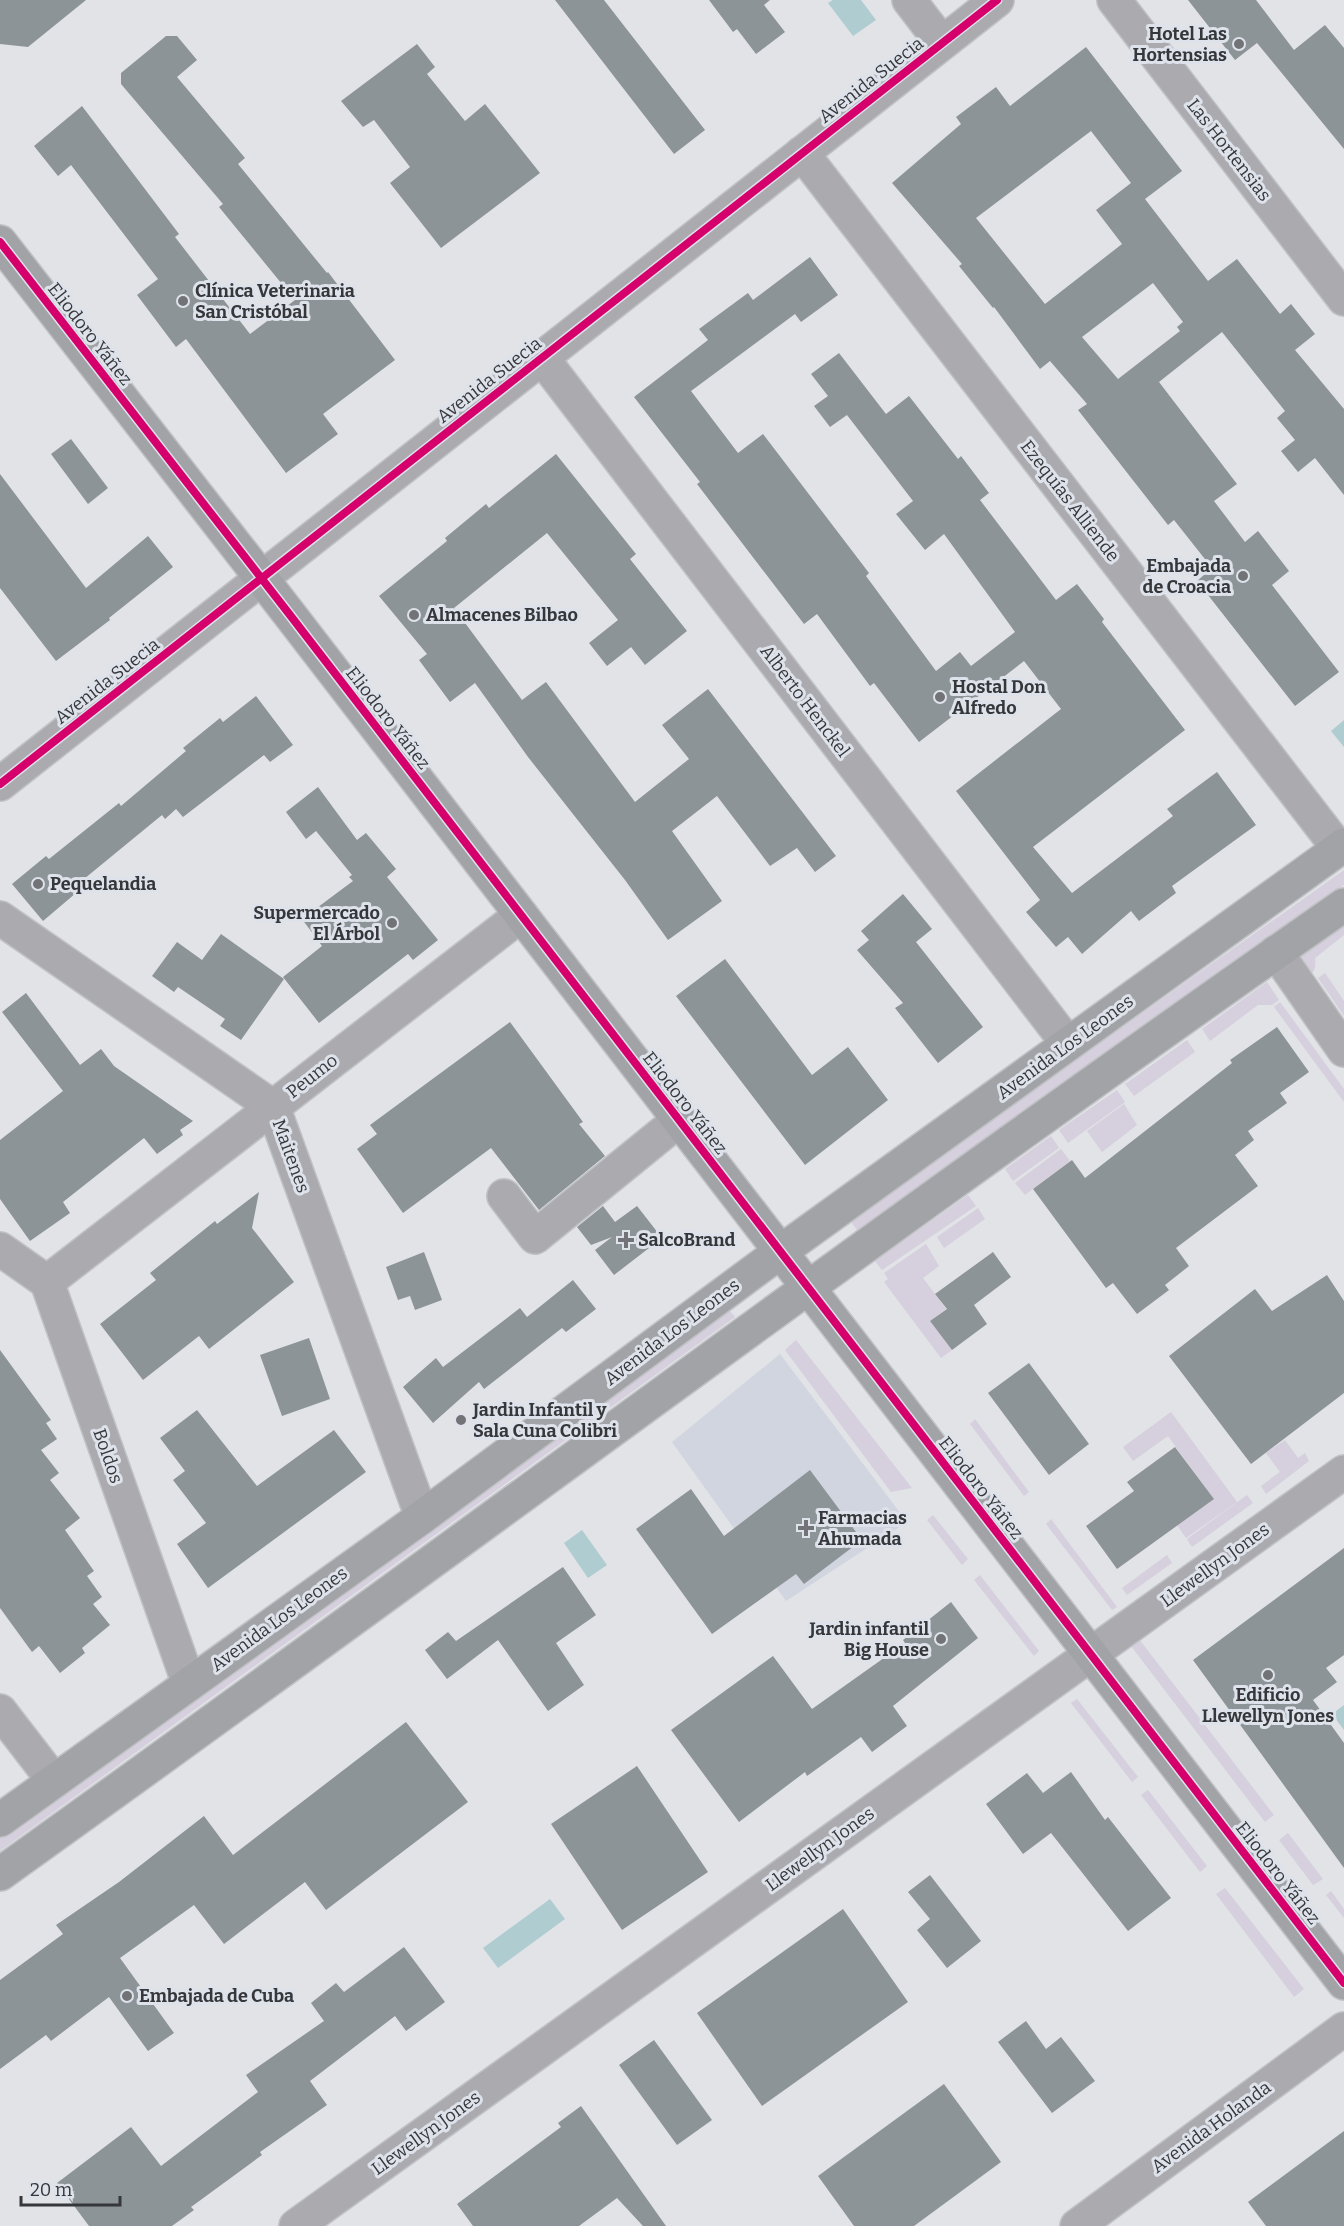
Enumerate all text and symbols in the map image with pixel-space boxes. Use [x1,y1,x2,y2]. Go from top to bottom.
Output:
place label: Hotel Las Hortensias [1132,23,1227,66]
street label: Avenida Suecia [814,32,928,128]
marker: Hotel Las Hortensias [1232,37,1246,51]
street label: Las Hortensias [1182,94,1276,206]
street label: Eliodoro Yáñez [43,278,137,390]
place label: Clínica Veterinaria San Cristóbal [195,280,355,323]
marker: Clínica Veterinaria San Cristóbal [176,294,190,308]
street label: Avenida Suecia [432,332,546,428]
street label: Ezequías Alliende [1016,436,1124,566]
place label: Embajada de Croacia [1143,555,1231,598]
marker: Embajada de Croacia [1236,569,1250,583]
place label: Almacenes Bilbao [426,604,578,626]
marker: Almacenes Bilbao [407,608,421,622]
street label: Avenida Suecia [50,633,164,729]
street label: Alberto Henckel [756,640,854,762]
street label: Eliodoro Yáñez [341,662,435,774]
place label: Hostal Don Alfredo [952,676,1046,719]
marker: Hostal Don Alfredo [933,690,947,704]
place label: Pequelandia [50,873,156,895]
marker: Pequelandia [31,877,45,891]
place label: Supermercado El Árbol [253,902,380,945]
marker: Supermercado El Árbol [385,916,399,930]
street label: Avenida Los Leones [992,990,1138,1104]
street label: Eliodoro Yáñez [638,1047,732,1159]
street label: Peumo [282,1049,342,1103]
street label: Maitenes [268,1116,314,1196]
place label: SalcoBrand [638,1229,736,1251]
marker: SalcoBrand [619,1233,633,1247]
street label: Avenida Los Leones [600,1274,744,1390]
place label: Jardin Infantil y Sala Cuna Colibri [472,1399,617,1442]
marker: Jardin Infantil y Sala Cuna Colibri [454,1413,468,1427]
street label: Boldos [88,1426,128,1486]
street label: Eliodoro Yáñez [934,1432,1028,1544]
place label: Farmacias Ahumada [818,1507,907,1550]
street label: Llewellyn Jones [1156,1518,1274,1612]
marker: Farmacias Ahumada [799,1521,813,1535]
street label: Avenida Los Leones [206,1562,352,1676]
place label: Jardin infantil Big House [808,1618,929,1661]
marker: Jardin infantil Big House [934,1632,948,1646]
marker: Edificio Llewellyn Jones [1261,1668,1275,1682]
place label: Edificio Llewellyn Jones [1202,1684,1334,1727]
street label: Llewellyn Jones [761,1802,879,1896]
street label: Eliodoro Yáñez [1231,1817,1325,1929]
place label: Embajada de Cuba [139,1985,294,2007]
marker: Embajada de Cuba [120,1989,134,2003]
street label: Avenida Holanda [1147,2076,1275,2178]
street label: Llewellyn Jones [367,2086,485,2180]
scale bar [21,2169,120,2207]
text: 20 m [30,2179,72,2201]

